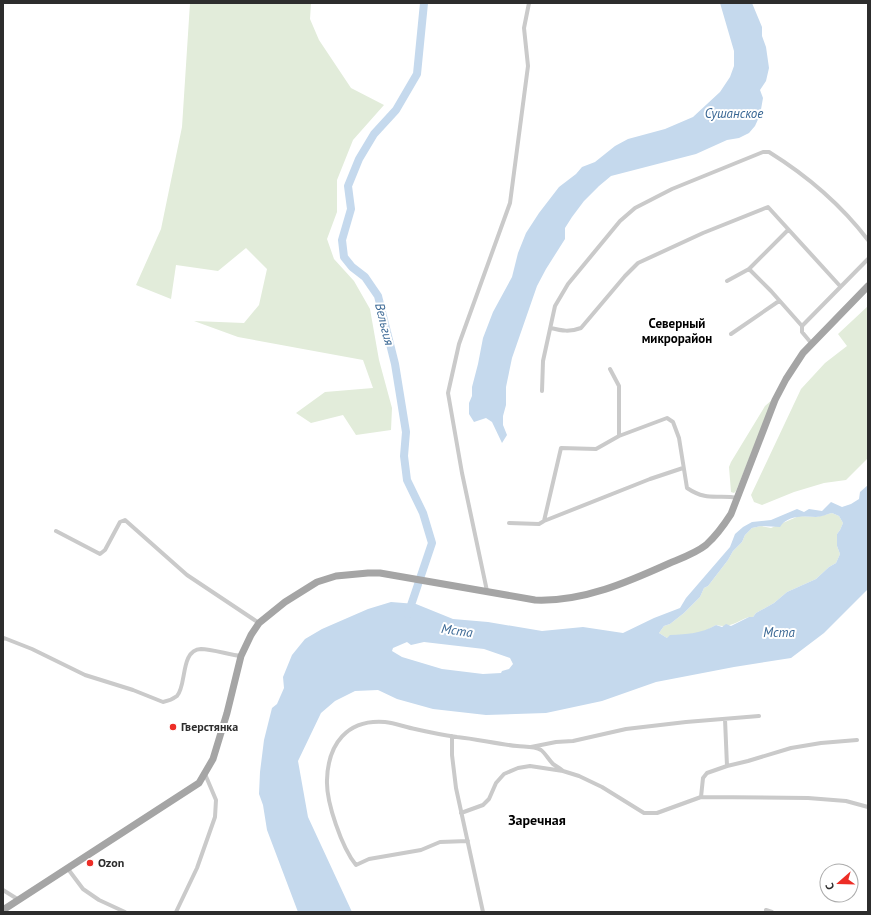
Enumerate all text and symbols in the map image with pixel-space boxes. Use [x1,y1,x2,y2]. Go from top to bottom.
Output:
water label: Сушанское [705,105,763,122]
water label: Вельгия [371,301,398,347]
district label: Северный микрорайон [642,315,712,347]
water label: Мста [440,620,474,641]
water label: Мста [763,624,795,641]
place label: Гверстянка [181,719,238,734]
marker: Гверстянка [168,722,178,732]
district label: Заречная [508,811,566,829]
place label: Ozon [98,855,124,870]
marker: Ozon [85,858,95,868]
north arrow [819,863,859,903]
text: С [822,881,837,892]

